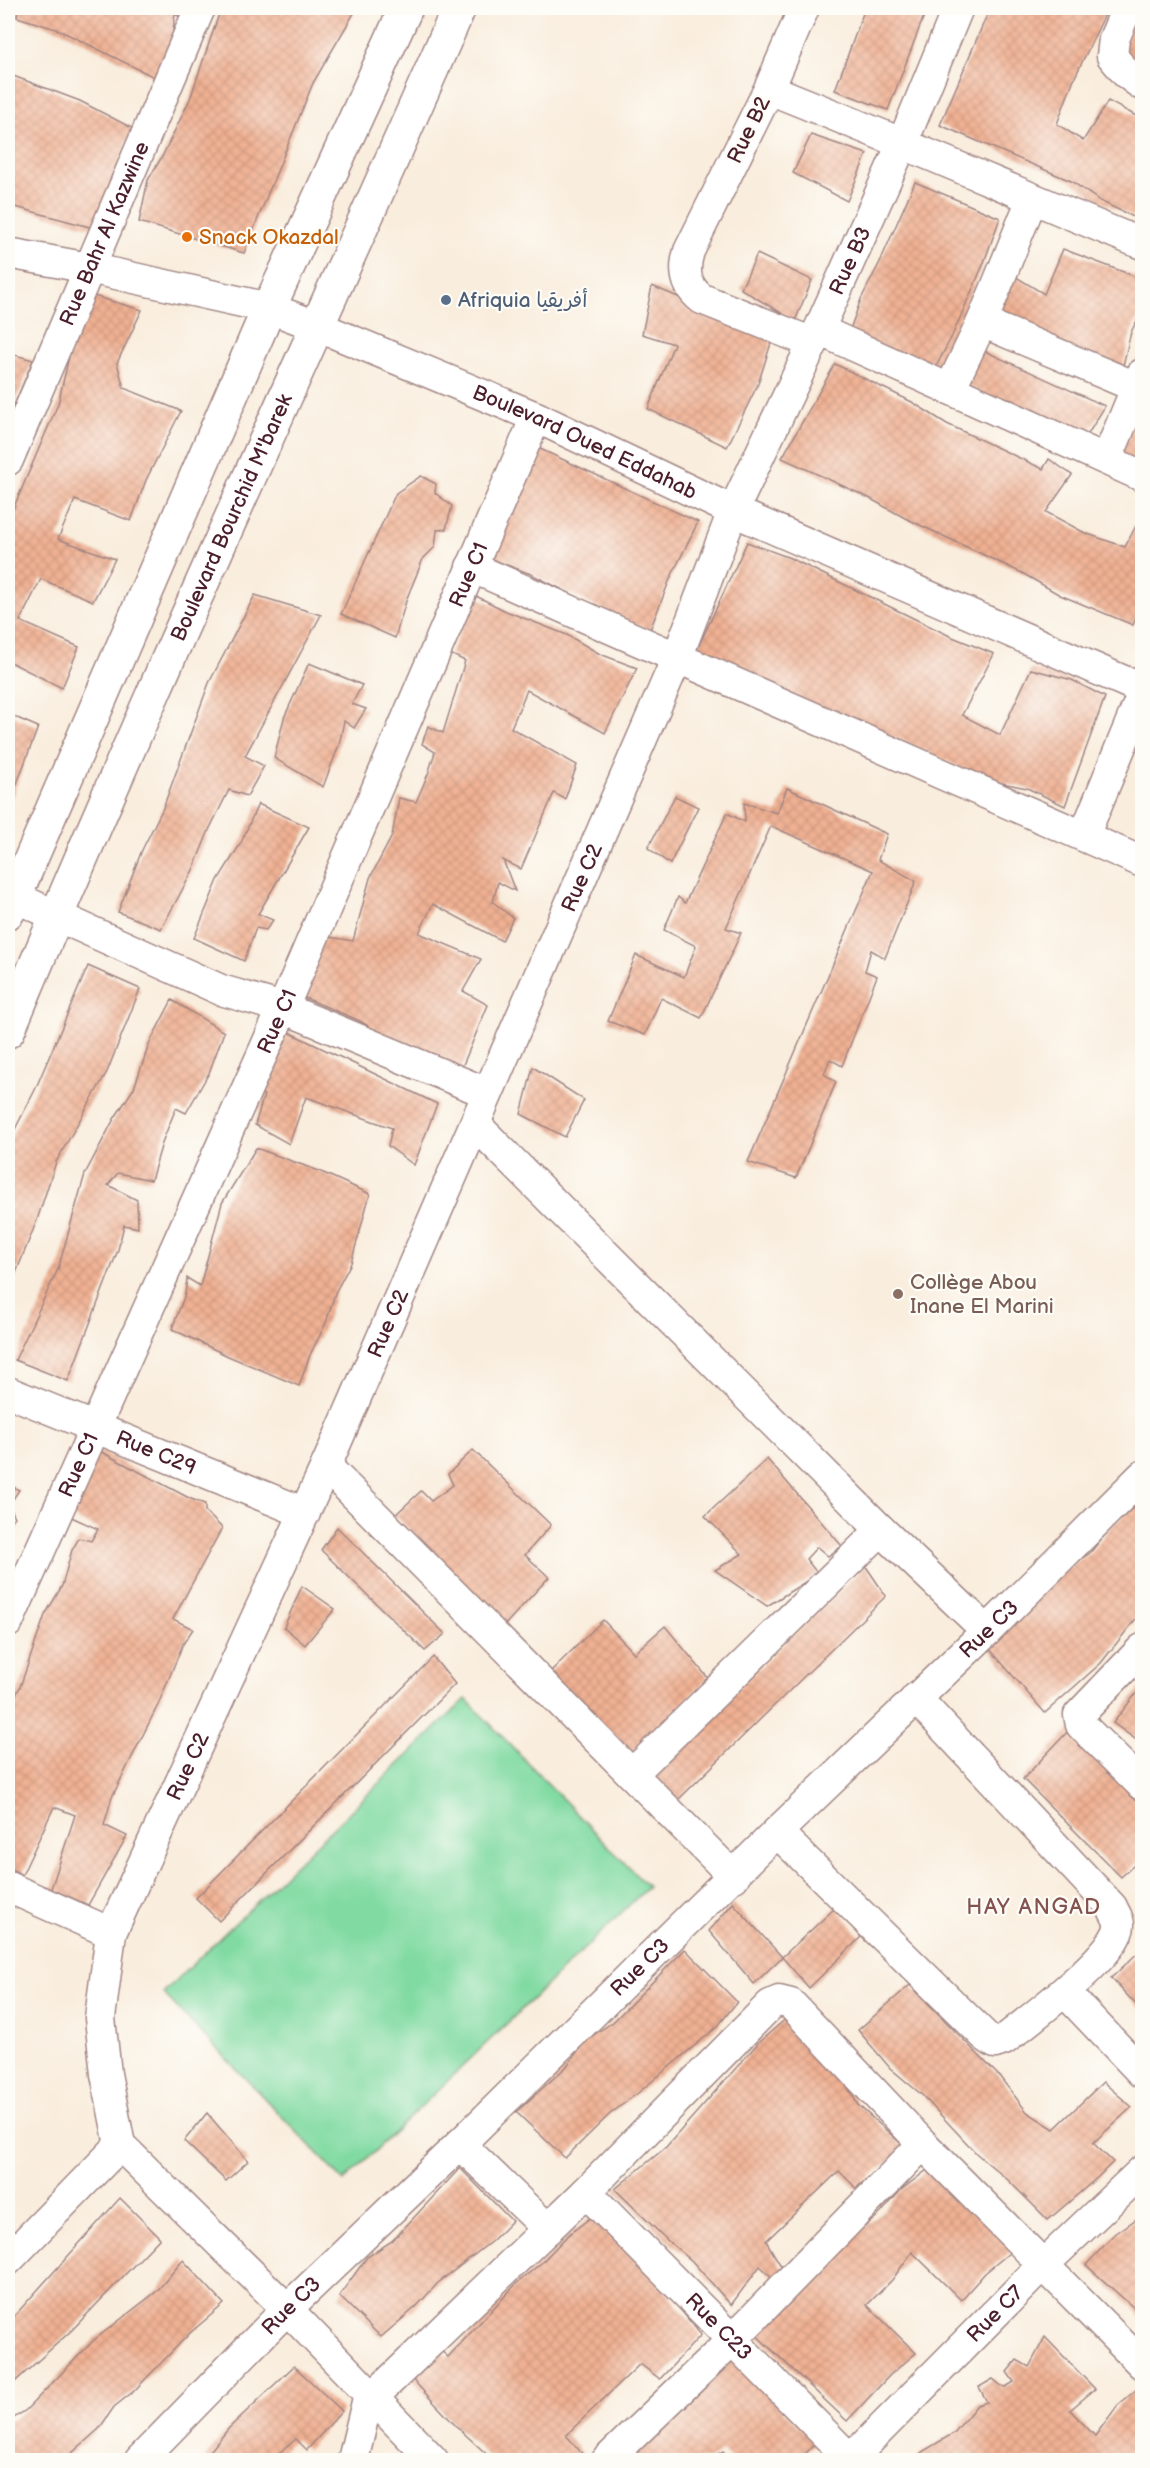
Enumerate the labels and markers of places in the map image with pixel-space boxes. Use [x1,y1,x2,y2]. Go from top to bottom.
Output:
place label: Snack Okazdal [199,225,339,250]
marker: Snack Okazdal [180,230,194,244]
place label: Afriquia أفريقيا [458,288,587,313]
marker: Afriquia أفريقيا [439,293,453,307]
place label: Collège Abou Inane El Marini [910,1270,1054,1319]
marker: Collège Abou Inane El Marini [891,1287,905,1301]

